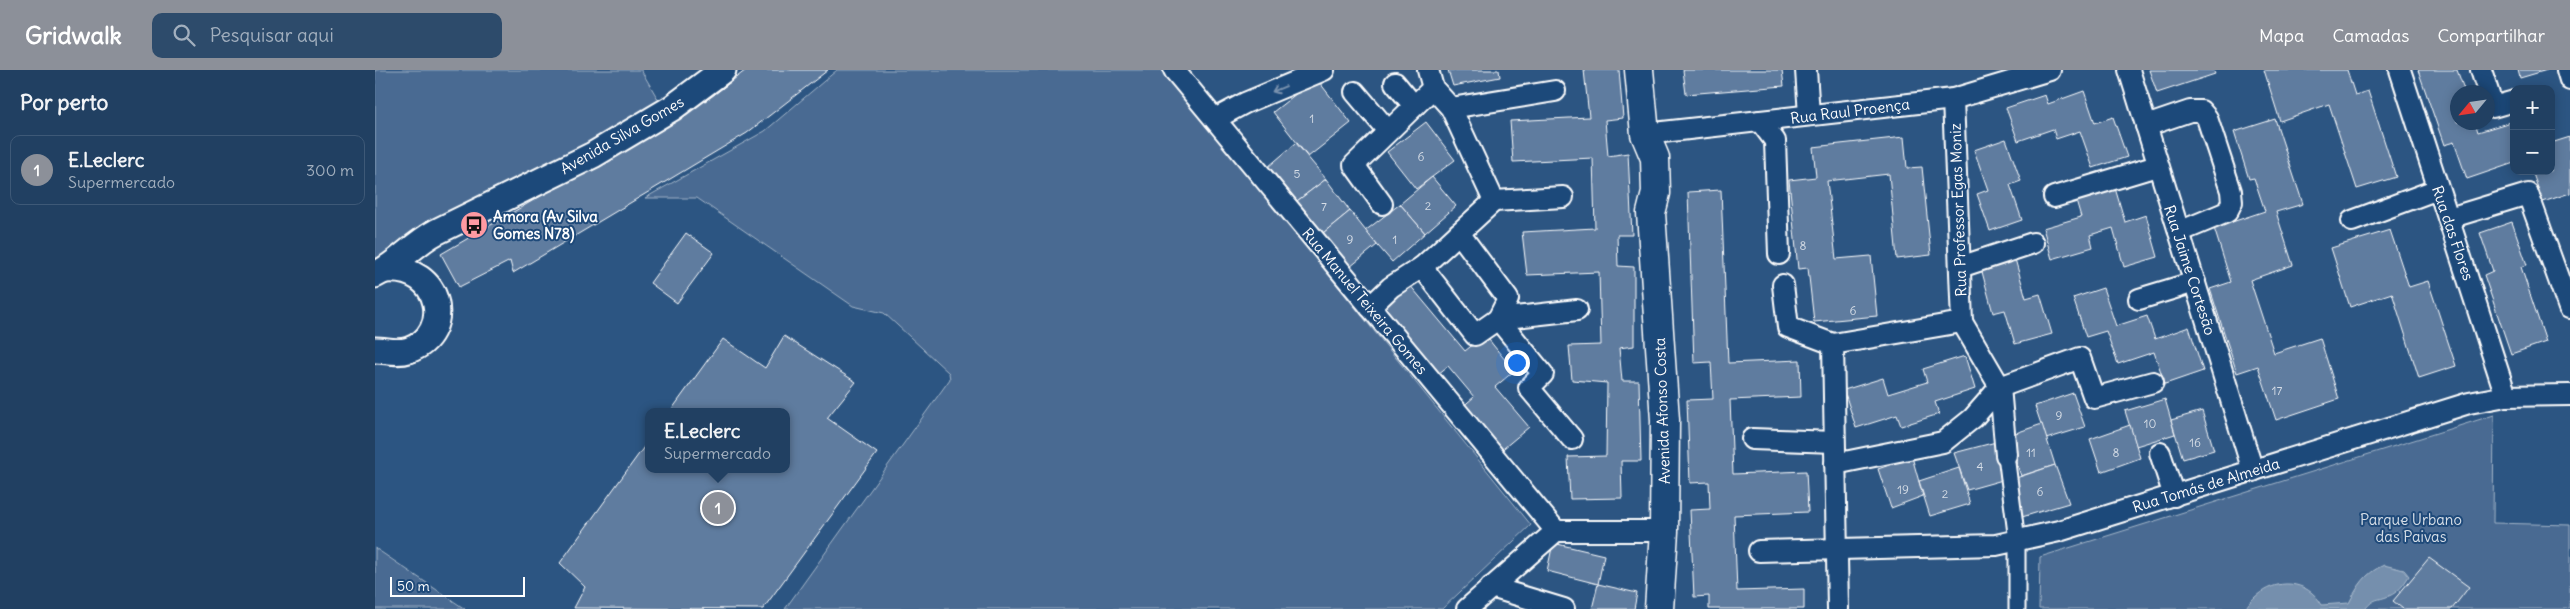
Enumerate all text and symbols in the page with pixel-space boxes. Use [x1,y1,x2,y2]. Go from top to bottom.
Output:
search box [152,13,502,58]
text: Gridwalk [25,20,122,50]
icon: search [170,21,198,49]
text: Pesquisar aqui [210,23,334,47]
text: Mapa [2259,24,2304,47]
text: Camadas [2332,24,2409,47]
text: Compartilhar [2437,24,2545,47]
one-way arrow [1272,84,1287,94]
north arrow [2450,85,2495,130]
map controls [2510,85,2555,175]
button: + [2510,85,2555,130]
text: Por perto [20,89,108,116]
street label: Avenida Silva Gomes [557,92,687,178]
street label: Rua Raul Proença [1789,94,1911,128]
house number: 1 [1310,111,1314,126]
street label: Rua Professor Egas Moniz [1945,123,1971,297]
button: − [2510,130,2555,175]
text: E.Leclerc [68,148,145,172]
house number: 6 [1418,149,1425,164]
text: 1 [34,160,40,180]
text: 300 m [306,160,354,180]
house number: 5 [1294,166,1301,181]
text: Supermercado [68,172,175,192]
street label: Rua das Flores [2428,183,2478,283]
house number: 2 [1425,198,1432,213]
house number: 7 [1321,199,1327,214]
street label: Rua Jaime Cortesão [2160,203,2220,337]
place label: Amora (Av Silva Gomes N78) [493,207,598,244]
bus stop icon: Amora (Av Silva Gomes N78) [459,210,489,240]
street label: Rua Manuel Teixeira Gomes [1298,224,1432,378]
house number: 9 [1347,232,1354,247]
house number: 1 [1393,232,1397,247]
house number: 8 [1800,238,1807,253]
house number: 6 [1850,303,1857,318]
street label: Avenida Afonso Costa [1650,337,1674,485]
your location [1504,350,1530,376]
house number: 17 [2272,383,2282,398]
popup [645,408,790,473]
house number: 9 [2056,408,2063,423]
house number: 10 [2144,416,2156,431]
text: E.Leclerc [664,419,740,443]
house number: 16 [2189,435,2201,450]
text: Supermercado [664,443,771,463]
house number: 11 [2026,445,2036,460]
house number: 8 [2113,445,2120,460]
street label: Rua Tomás de Almeida [2130,453,2282,516]
house number: 4 [1977,459,1984,474]
house number: 19 [1897,482,1909,497]
house number: 6 [2037,484,2044,499]
house number: 2 [1942,486,1949,501]
pin: 1 [702,489,734,527]
park label: Parque Urbano das Paivas [2360,510,2462,546]
scale bar [390,574,525,597]
text: 50 m [397,577,430,595]

